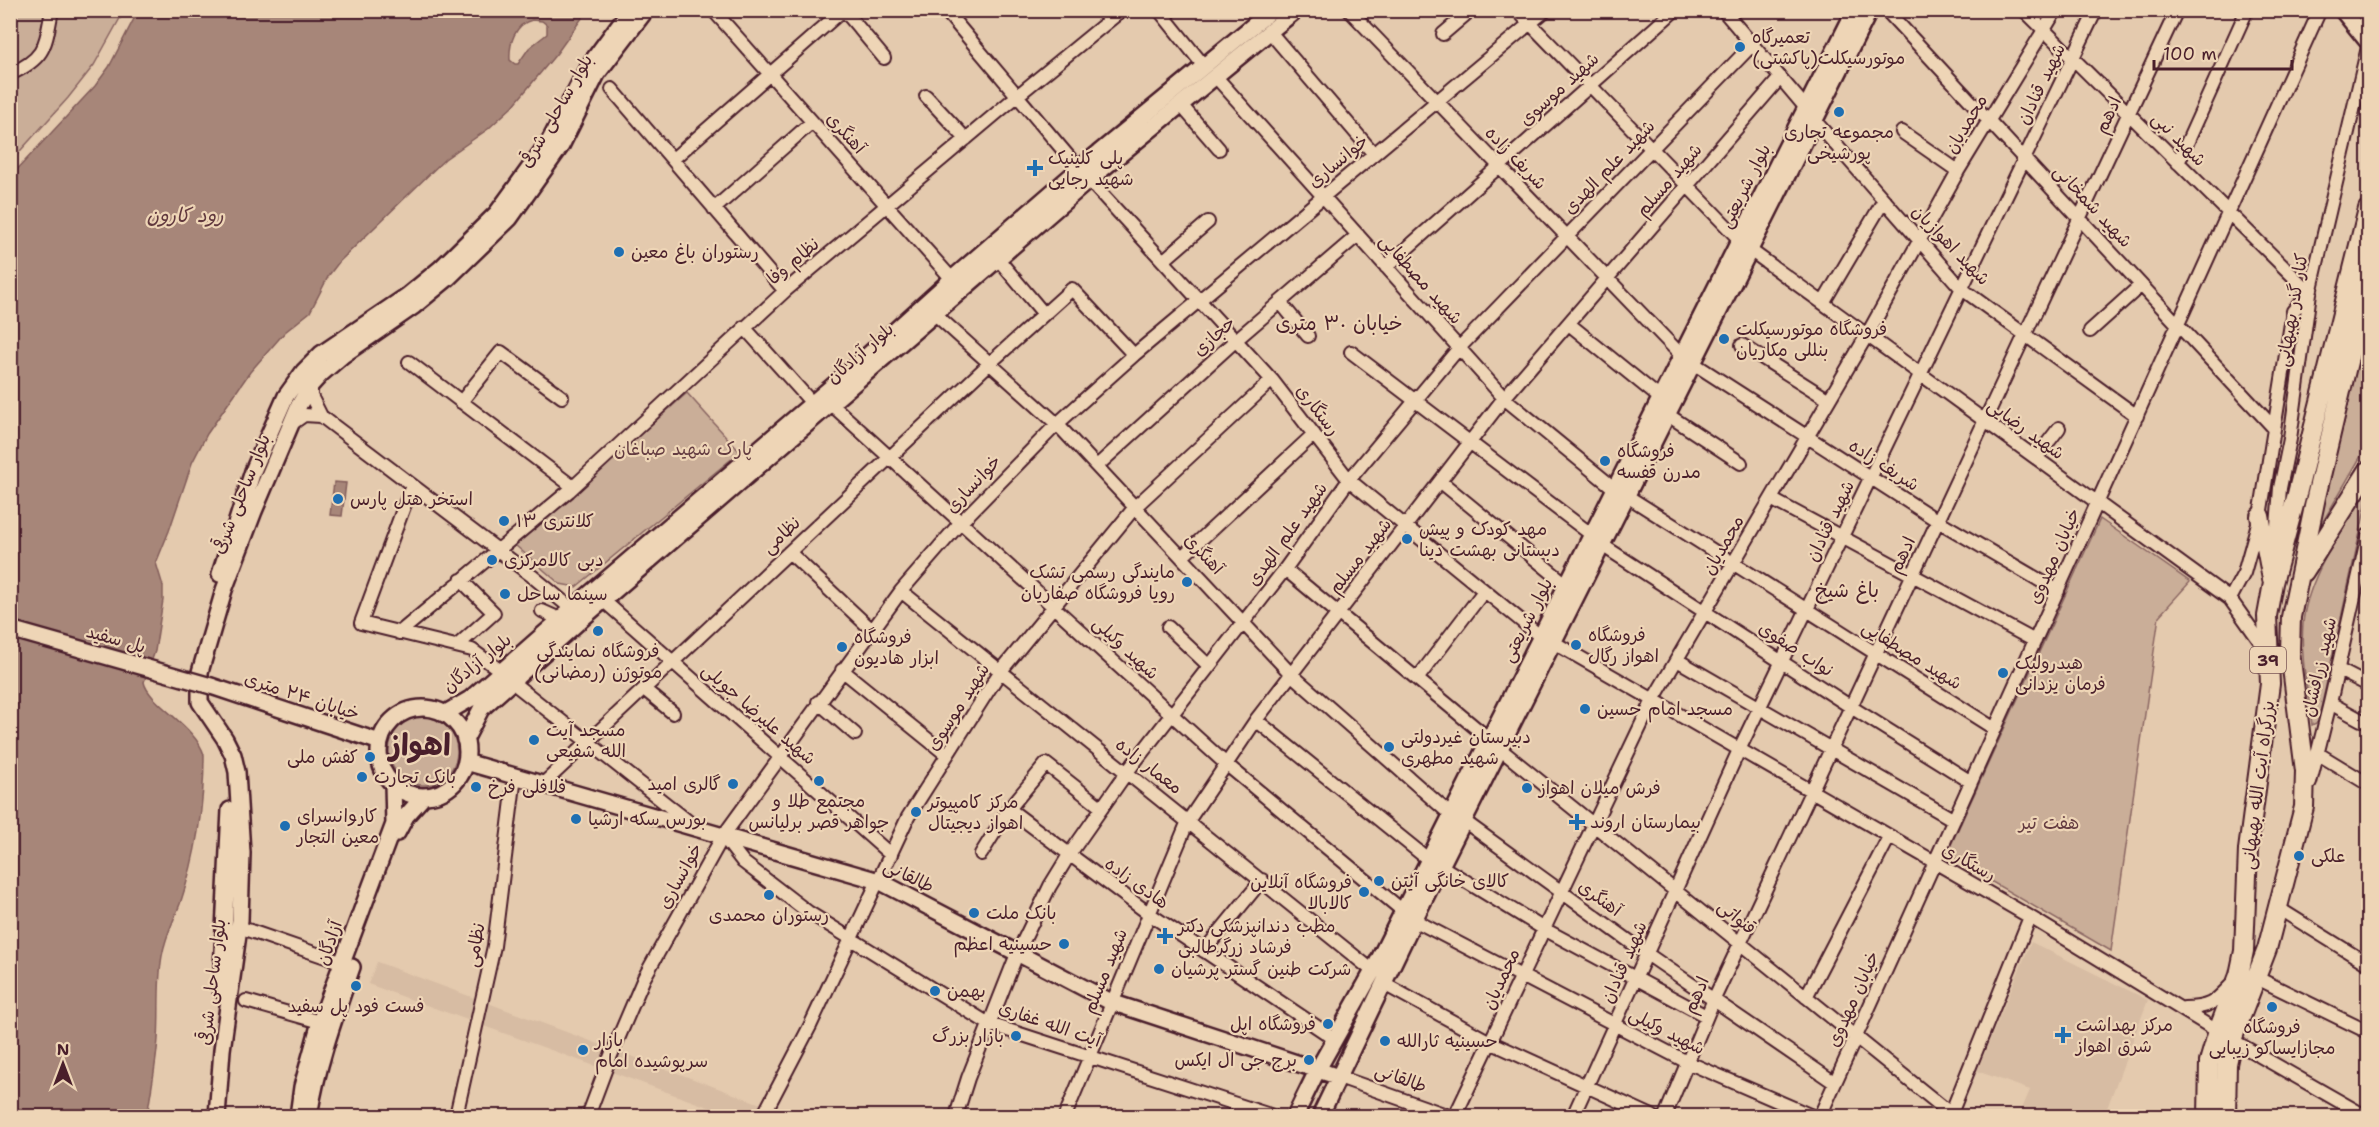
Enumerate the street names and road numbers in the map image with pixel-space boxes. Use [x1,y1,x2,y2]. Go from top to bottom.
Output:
street label: شهید قنادان [2011,39,2071,129]
street label: شهید موسوی [1514,47,1604,131]
street label: بلوار ساحلی شرقی [514,50,598,172]
street label: محمدیان [1939,90,1993,158]
street label: ادهم [2089,92,2129,138]
street label: شهید نبی [2146,106,2212,172]
street label: آهنگری [821,107,872,160]
street label: شهید علم الهدی [1558,114,1662,221]
street label: شریف زاده [1480,121,1552,195]
street label: خوانساری [1303,129,1373,193]
street label: شهید مسلم [1630,138,1709,223]
street label: بلوار شریعتی [1713,140,1777,232]
street label: شهید شمخانی [2048,159,2138,253]
street label: شهید اهوازیان [1907,200,1995,290]
street label: شهید مصطفایی [1374,229,1468,329]
street label: نظام وفا [762,232,826,292]
street label: کنار گذر بهبهانی [2270,251,2314,369]
street label: حجازی [1188,311,1240,361]
street label: بلوار آزادگان [821,317,899,389]
street label: رستگاری [1290,379,1346,441]
street label: شهید رضایی [1983,393,2069,465]
street label: بلوار ساحلی شرقی [206,430,276,558]
street label: شریف زاده [1844,433,1924,497]
street label: خوانساری [940,450,1006,518]
street label: شهید قنادان [1800,476,1860,566]
street label: شهید علم الهدی [1241,477,1334,592]
street label: خیابان مهدوی [2022,504,2086,608]
street label: نظامی [756,511,806,559]
street label: محمدیان [1696,511,1750,579]
street label: شهید مسلم [1323,513,1399,600]
street label: آهنگری [1179,528,1230,581]
street label: ادهم [1883,532,1923,578]
street label: بلوار شریعتی [1495,574,1559,666]
street label: شهید وکیلی [1088,611,1164,685]
street label: شهید مصطفایی [1857,615,1967,695]
street label: شهید زرافشان [2296,615,2342,719]
street label: نواب صفوی [1754,616,1838,682]
street label: پل سفید [84,619,148,659]
street label: بلوار آزادگان [437,628,517,698]
road number: 39 [2250,647,2286,673]
street label: شهید علیرضا جویلی [697,658,821,770]
street label: شهید موسوی [921,659,995,755]
street label: خیابان ۲۴ متری [241,666,363,726]
street label: بزرگراه آیت الله بهبهانی [2236,699,2280,871]
street label: معمار زاده [1111,732,1187,800]
street label: رستگاری [1938,837,2000,887]
street label: خوانساری [652,839,708,913]
street label: هادی زاده [1100,852,1174,914]
street label: طالقانی [880,853,938,899]
street label: آهنگری [1573,874,1628,923]
street label: قنواتی [1713,894,1761,940]
street label: آزادگان [310,916,348,969]
street label: بلوار ساحلی شرقی [192,917,232,1047]
street label: شهید قنادان [1595,917,1653,1007]
street label: نظامی [459,921,491,969]
street label: شهید مسلم [1077,925,1135,1018]
street label: محمدیان [1476,944,1526,1014]
street label: خیابان مهدوی [1821,947,1885,1051]
street label: ادهم [1677,973,1717,1018]
street label: آیت الله غفاری [996,995,1106,1053]
street label: شهید وکیلی [1625,1002,1709,1060]
street label: طالقانی [1372,1058,1430,1098]

